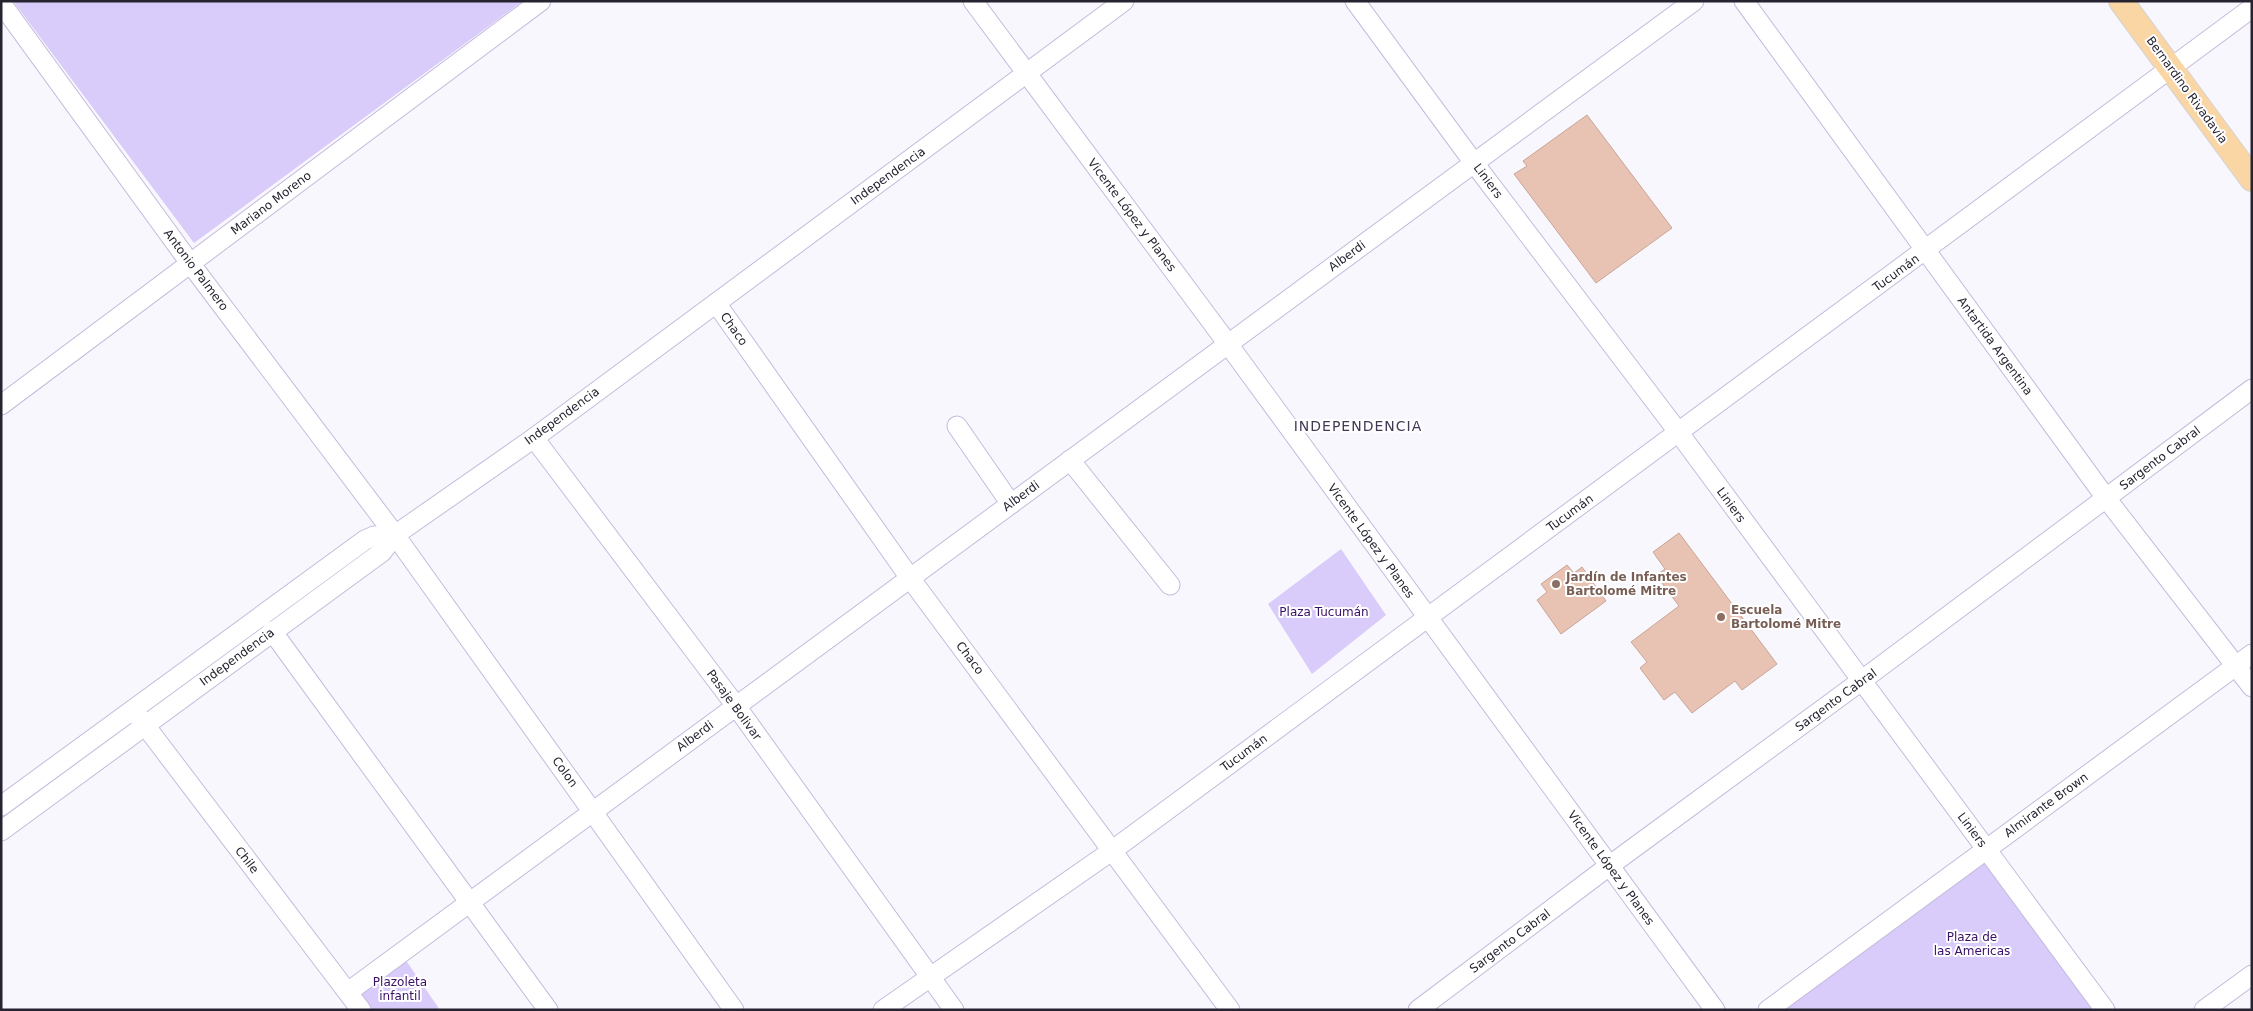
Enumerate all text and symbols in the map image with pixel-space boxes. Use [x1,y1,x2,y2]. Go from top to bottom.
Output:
street label: Bernardino Rivadavia [2144,34,2230,146]
street label: Independencia [848,144,928,208]
street label: Vicente López y Planes [1085,156,1179,274]
street label: Liniers [1471,161,1505,201]
street label: Mariano Moreno [228,168,314,238]
street label: Antonio Palmero [161,226,231,314]
street label: Alberdi [1326,238,1368,274]
street label: Tucumán [1869,251,1922,295]
street label: Antartida Argentina [1955,294,2035,398]
street label: Chaco [718,310,750,348]
street label: Independencia [522,384,602,448]
district label: INDEPENDENCIA [1294,418,1422,434]
street label: Sargento Cabral [2117,423,2203,493]
street label: Alberdi [1000,478,1042,514]
street label: Vicente López y Planes [1325,481,1417,601]
street label: Liniers [1714,485,1748,525]
street label: Tucumán [1543,491,1596,535]
place label: Jardín de Infantes Bartolomé Mitre [1565,570,1687,598]
marker: Jardín de Infantes Bartolomé Mitre [1550,578,1562,590]
place label: Escuela Bartolomé Mitre [1731,603,1841,631]
park label: Plaza Tucumán [1279,605,1369,619]
marker: Escuela Bartolomé Mitre [1715,611,1727,623]
street label: Independencia [197,625,277,689]
street label: Chaco [953,639,987,677]
street label: Sargento Cabral [1793,666,1879,734]
street label: Pasaje Bolivar [704,667,764,743]
street label: Alberdi [674,718,716,754]
street label: Tucumán [1217,731,1270,775]
street label: Colon [549,754,581,790]
street label: Almirante Brown [2001,770,2091,840]
street label: Vicente López y Planes [1565,808,1657,928]
street label: Liniers [1955,810,1989,850]
street label: Chile [232,844,262,876]
street label: Sargento Cabral [1467,906,1553,976]
park label: Plaza de las Americas [1934,930,2010,958]
park label: Plazoleta infantil [373,975,427,1003]

